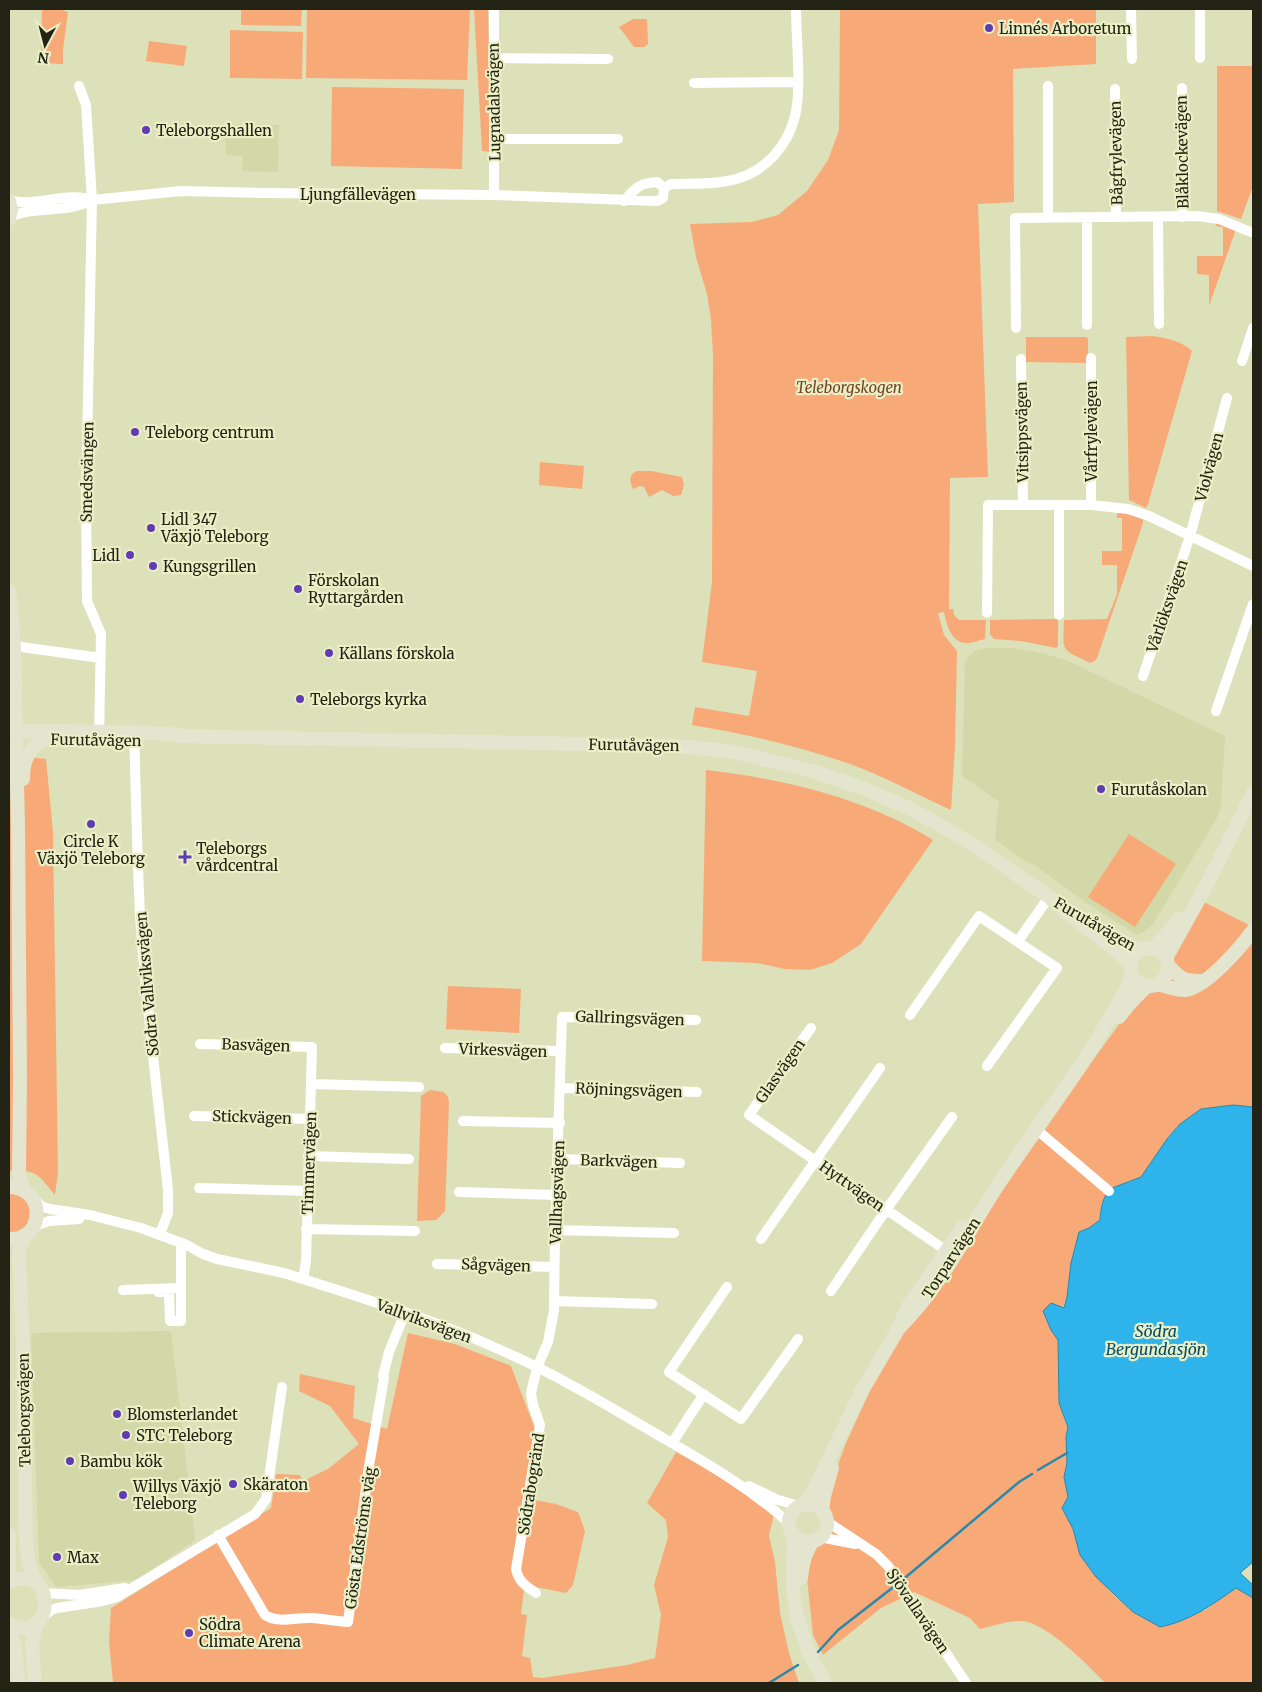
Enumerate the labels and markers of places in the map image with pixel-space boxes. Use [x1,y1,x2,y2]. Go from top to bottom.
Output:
place label: Linnés Arboretum [999,19,1131,38]
marker: Linnés Arboretum [983,22,995,34]
place label: Teleborgshallen [156,121,272,140]
marker: Teleborgshallen [140,124,152,136]
place label: Teleborg centrum [145,423,274,442]
marker: Teleborg centrum [129,426,141,438]
place label: Lidl 347 Växjö Teleborg [160,510,269,546]
marker: Lidl 347 Växjö Teleborg [145,522,157,534]
place label: Lidl [92,546,120,565]
marker: Lidl [124,549,136,561]
place label: Kungsgrillen [163,557,257,576]
marker: Kungsgrillen [147,560,159,572]
place label: Förskolan Ryttargården [308,571,404,607]
marker: Förskolan Ryttargården [292,583,304,595]
place label: Källans förskola [339,644,455,663]
marker: Källans förskola [323,647,335,659]
place label: Teleborgs kyrka [310,690,427,709]
marker: Teleborgs kyrka [294,693,306,705]
place label: Furutåskolan [1111,780,1207,799]
marker: Furutåskolan [1095,783,1107,795]
marker: Circle K Växjö Teleborg [85,818,97,830]
place label: Circle K Växjö Teleborg [36,832,145,868]
place label: Teleborgs vårdcentral [195,839,279,875]
marker: Teleborgs vårdcentral [178,850,192,864]
place label: Blomsterlandet [127,1405,238,1424]
marker: Blomsterlandet [111,1408,123,1420]
place label: STC Teleborg [136,1426,232,1445]
marker: STC Teleborg [120,1429,132,1441]
place label: Bambu kök [80,1452,163,1471]
marker: Bambu kök [64,1455,76,1467]
place label: Skäraton [243,1475,308,1494]
place label: Willys Växjö Teleborg [132,1477,222,1513]
marker: Skäraton [227,1478,239,1490]
marker: Willys Växjö Teleborg [117,1489,129,1501]
place label: Max [67,1548,99,1567]
marker: Max [51,1551,63,1563]
place label: Södra Climate Arena [199,1615,301,1651]
marker: Södra Climate Arena [183,1627,195,1639]

